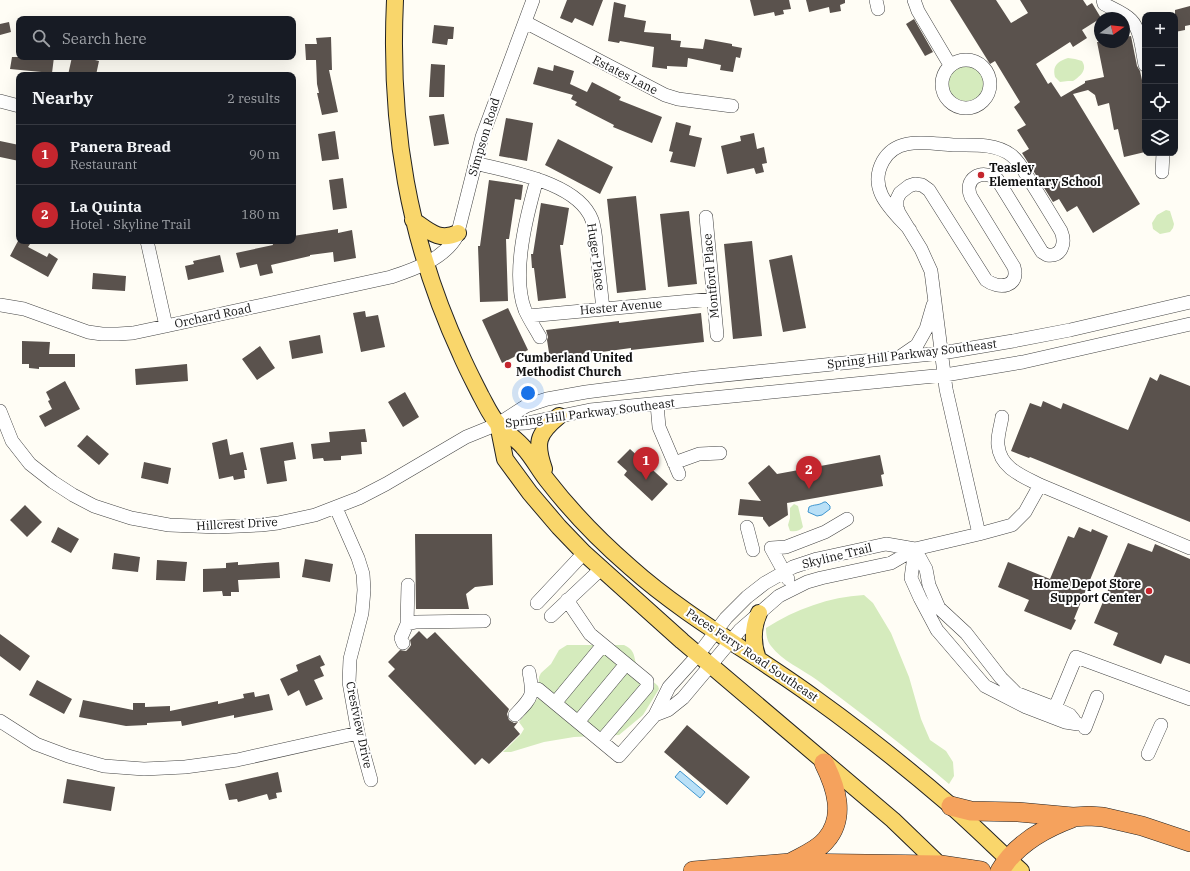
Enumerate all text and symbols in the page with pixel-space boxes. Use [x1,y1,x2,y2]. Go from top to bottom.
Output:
north arrow [1094,12,1130,48]
map controls [1142,12,1178,156]
button: + [1142,12,1178,48]
search box [16,16,296,60]
icon: search [30,27,52,49]
text: Search here [62,29,147,48]
button: − [1142,48,1178,84]
street label: Estates Lane [590,52,660,97]
button: locate [1142,84,1178,120]
text: Nearby [32,87,93,109]
text: 2 results [227,90,280,107]
street label: Simpson Road [464,96,503,178]
button: layers [1142,120,1178,156]
text: Panera Bread [70,137,171,156]
text: 1 [41,146,49,163]
text: 90 m [249,146,280,163]
text: Restaurant [70,156,137,173]
place label: Teasley Elementary School [989,160,1101,189]
marker: Teasley Elementary School [976,170,986,180]
text: La Quinta [70,197,142,216]
text: 2 [41,206,49,223]
text: 180 m [241,206,280,223]
text: Hotel · Skyline Trail [70,216,191,233]
street label: Huger Place [584,222,609,292]
street label: Montford Place [699,233,722,319]
street label: Hester Avenue [579,295,663,318]
street label: Orchard Road [173,300,253,331]
street label: Spring Hill Parkway Southeast [826,336,998,371]
place label: Cumberland United Methodist Church [516,350,633,379]
marker: Cumberland United Methodist Church [503,360,513,370]
your location [518,383,538,403]
street label: Spring Hill Parkway Southeast [504,395,676,430]
pin: 1 [633,447,659,480]
pin: 2 [796,456,822,489]
street label: Hillcrest Drive [196,514,278,533]
street label: Skyline Trail [800,539,874,571]
place label: Home Depot Store Support Center [1034,576,1141,605]
marker: Home Depot Store Support Center [1144,586,1154,596]
street label: Paces Ferry Road Southeast [683,605,821,704]
street label: Crestview Drive [343,680,376,770]

